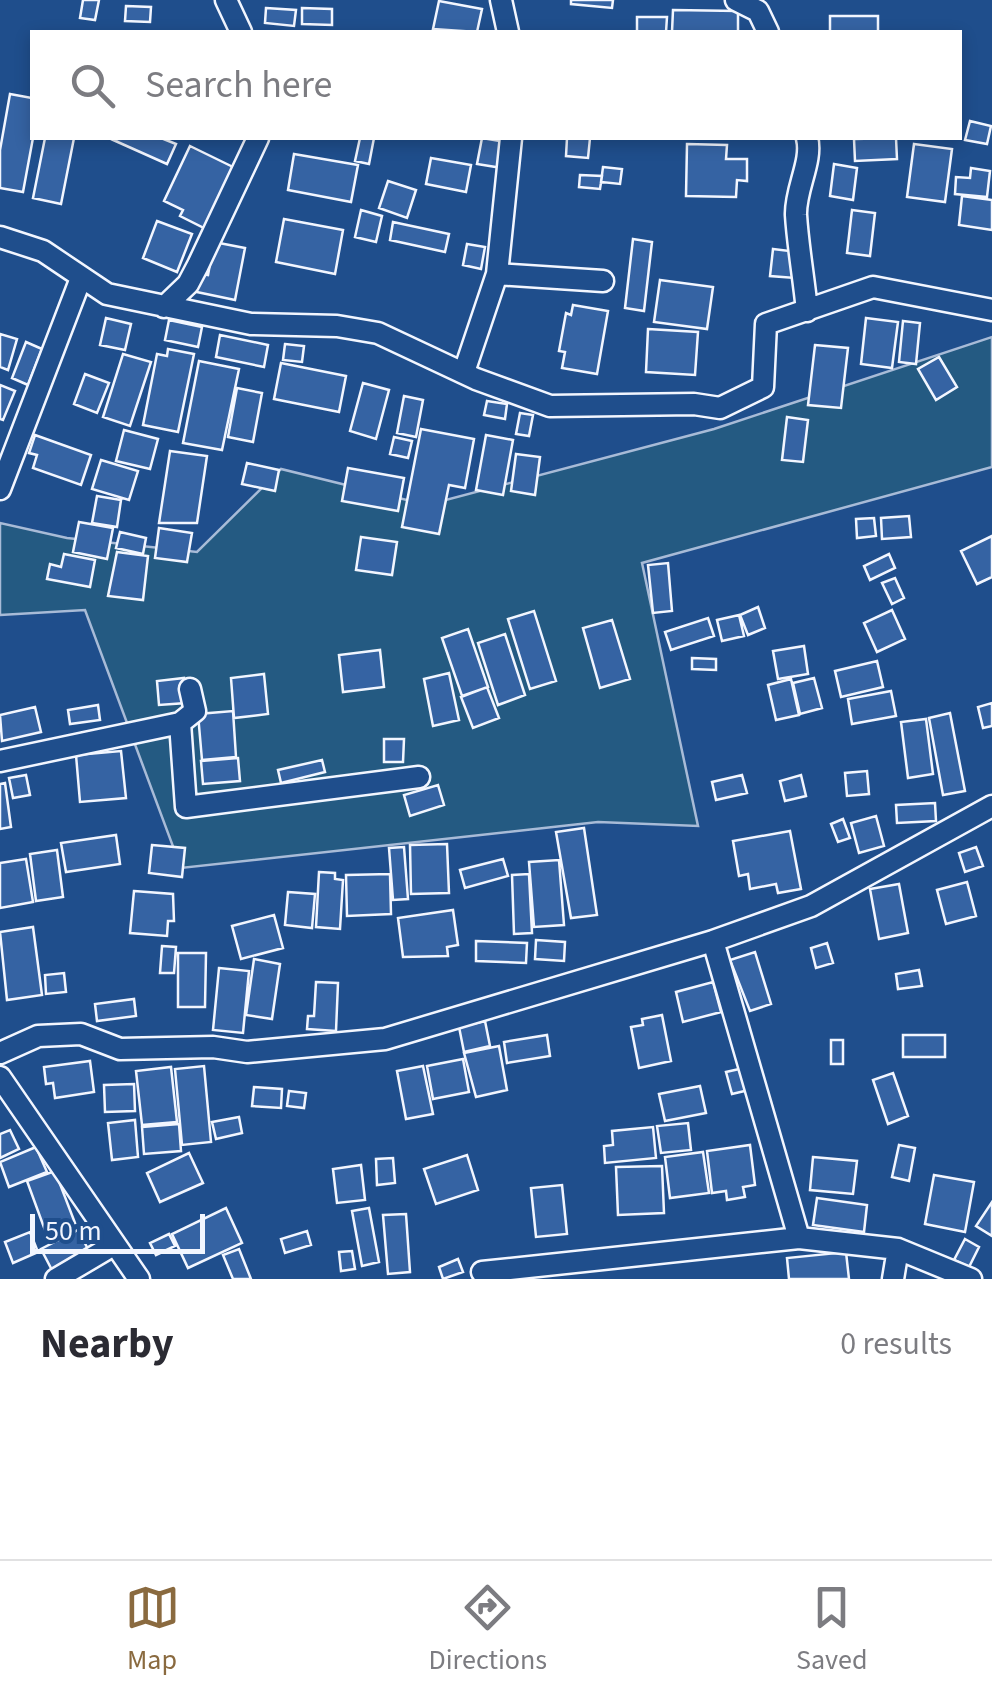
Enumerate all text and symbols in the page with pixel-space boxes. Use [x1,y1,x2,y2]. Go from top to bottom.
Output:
search box [30,30,962,140]
icon: search [65,58,120,113]
text: Search here [145,58,332,112]
scale bar [30,1209,205,1254]
text: 50 m [45,1211,102,1251]
text: Nearby [40,1314,174,1374]
text: 0 results [840,1321,952,1367]
tab: Map [125,1580,180,1680]
tab: Directions [429,1580,547,1680]
tab: Saved [796,1580,867,1680]

